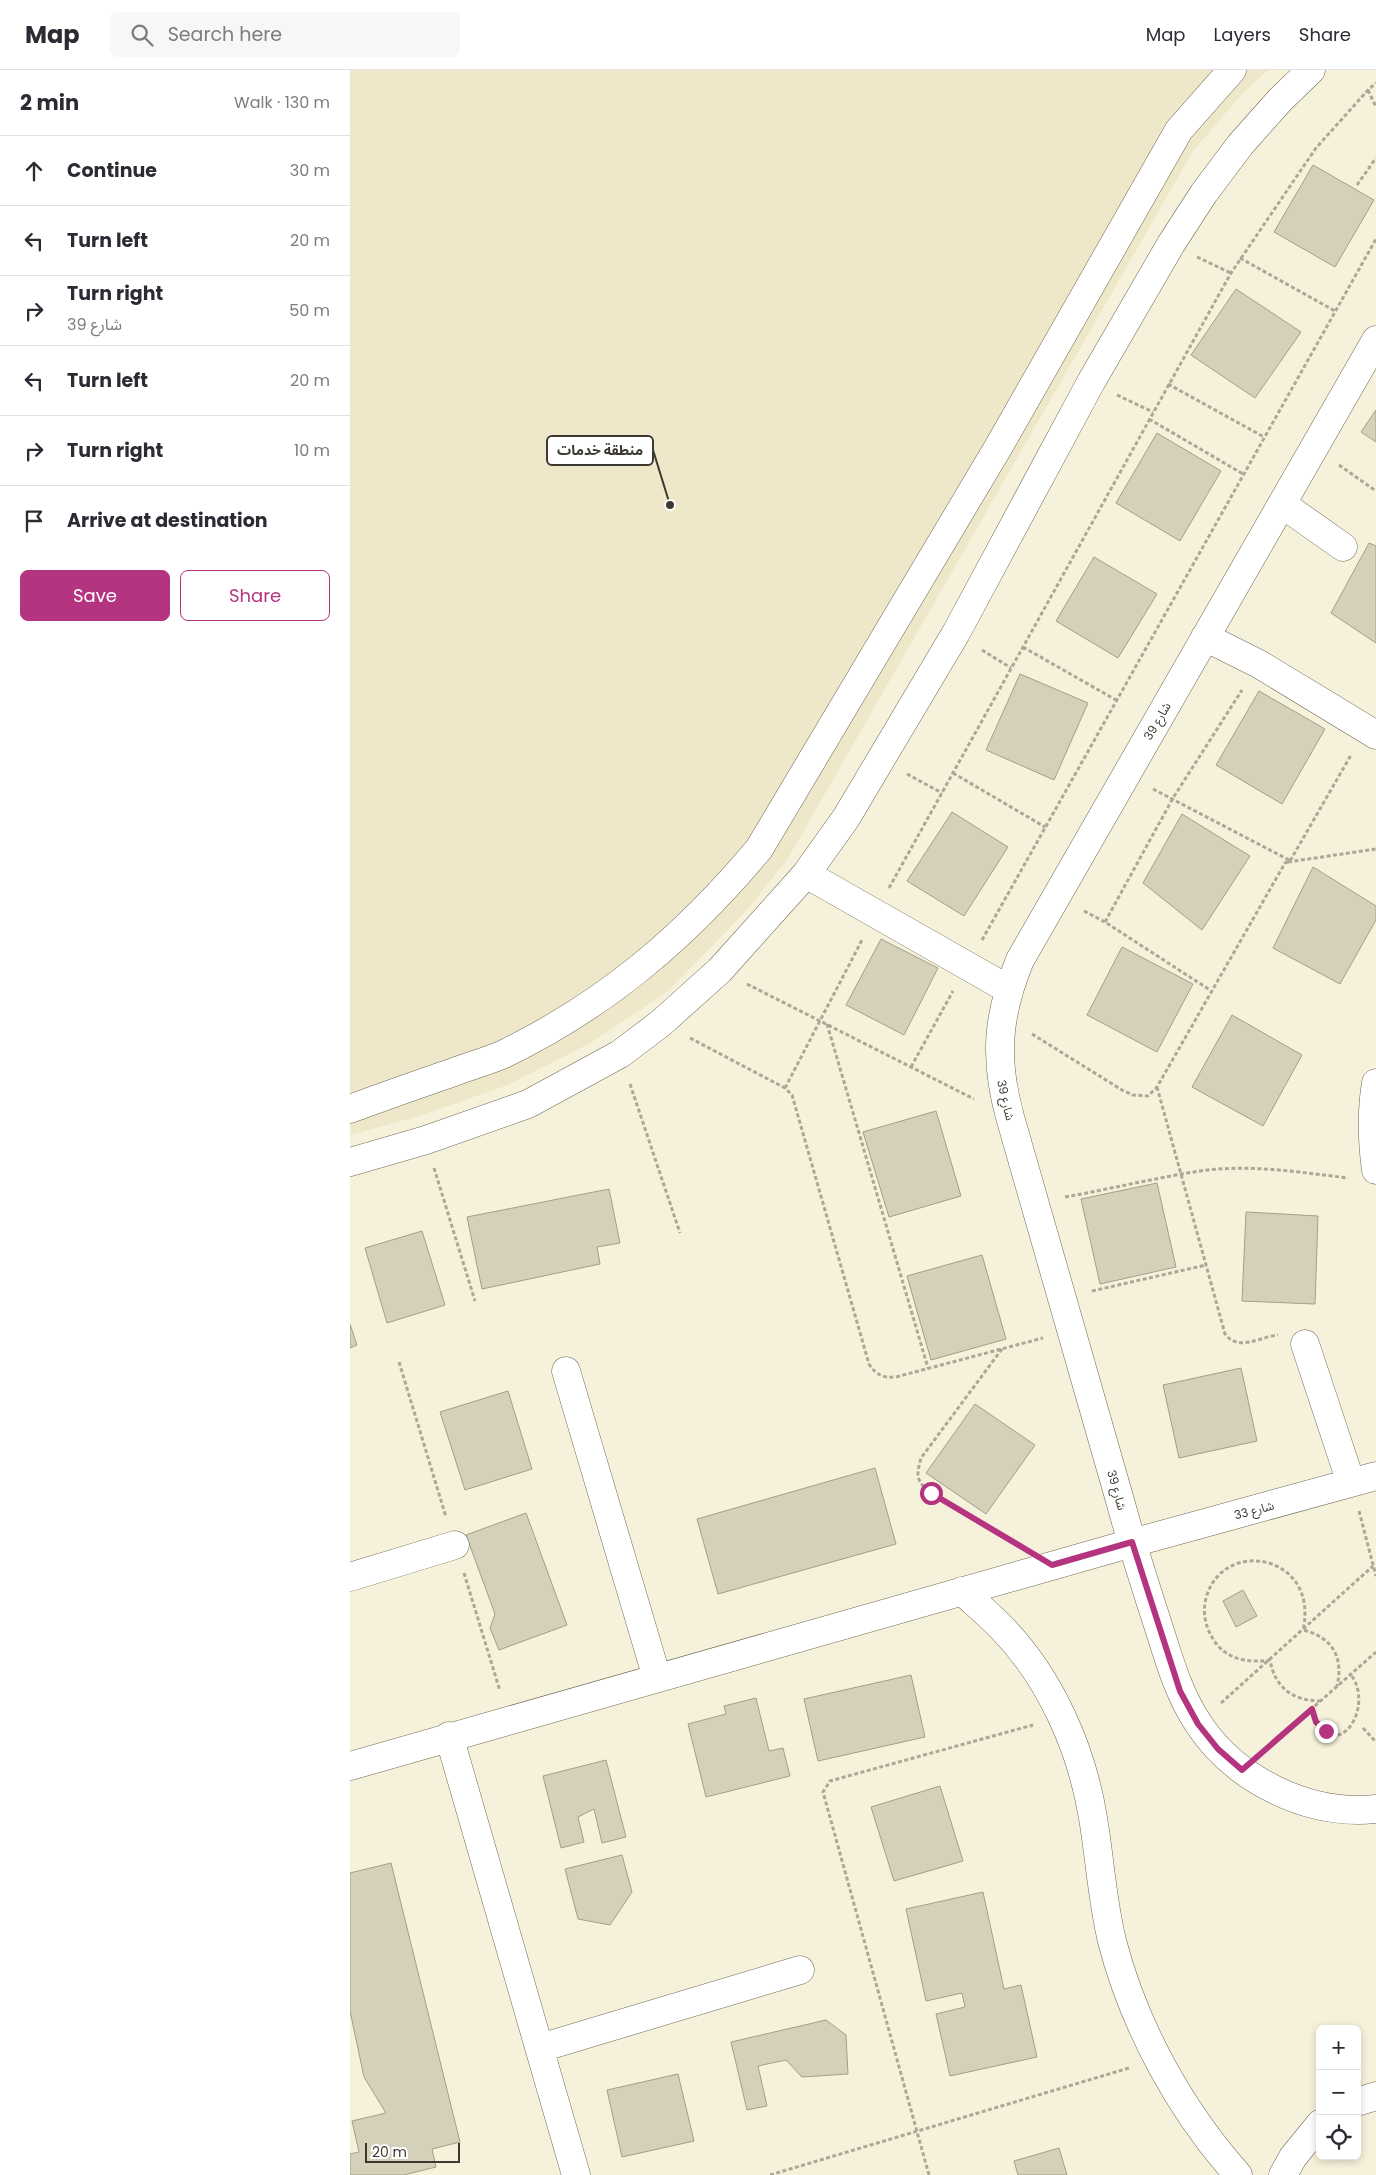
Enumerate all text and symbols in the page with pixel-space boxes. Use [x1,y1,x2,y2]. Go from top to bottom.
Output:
search box [110,12,460,57]
text: Map [25,18,80,51]
icon: search [128,21,156,49]
text: Search here [168,21,282,48]
text: Map [1146,22,1186,47]
text: Layers [1214,22,1271,47]
text: Share [1299,22,1351,47]
text: 2 min [20,88,79,117]
text: Walk · 130 m [234,91,330,114]
icon: ahead [20,157,48,185]
text: Continue [67,157,157,184]
text: 30 m [290,159,330,182]
icon: left [20,227,48,255]
text: Turn left [67,227,148,254]
text: 20 m [290,229,330,252]
text: Turn right [67,280,163,307]
icon: right [20,297,48,325]
text: 50 m [289,299,330,322]
text: شارع 39 [67,313,122,336]
icon: left [20,367,48,395]
text: Turn left [67,367,148,394]
text: 20 m [290,369,330,392]
callout: منطقة خدمات [547,436,653,465]
icon: right [20,437,48,465]
text: Turn right [67,437,163,464]
text: 10 m [294,439,330,462]
text: منطقة خدمات [557,440,643,460]
icon: arrive [20,507,48,535]
text: Arrive at destination [67,507,268,534]
button: Save [20,570,170,621]
button: Share [180,570,330,621]
street label: شارع 39 [1139,699,1176,744]
street label: شارع 39 [992,1078,1019,1122]
street label: شارع 39 [1102,1468,1131,1512]
route start [920,1482,943,1505]
street label: شارع 33 [1232,1497,1276,1524]
route end [1315,1720,1338,1743]
map controls [1316,2025,1361,2160]
button: + [1316,2025,1361,2070]
button: − [1316,2070,1361,2115]
button: locate [1316,2115,1361,2160]
scale bar [365,2140,460,2163]
text: 20 m [372,2142,407,2162]

